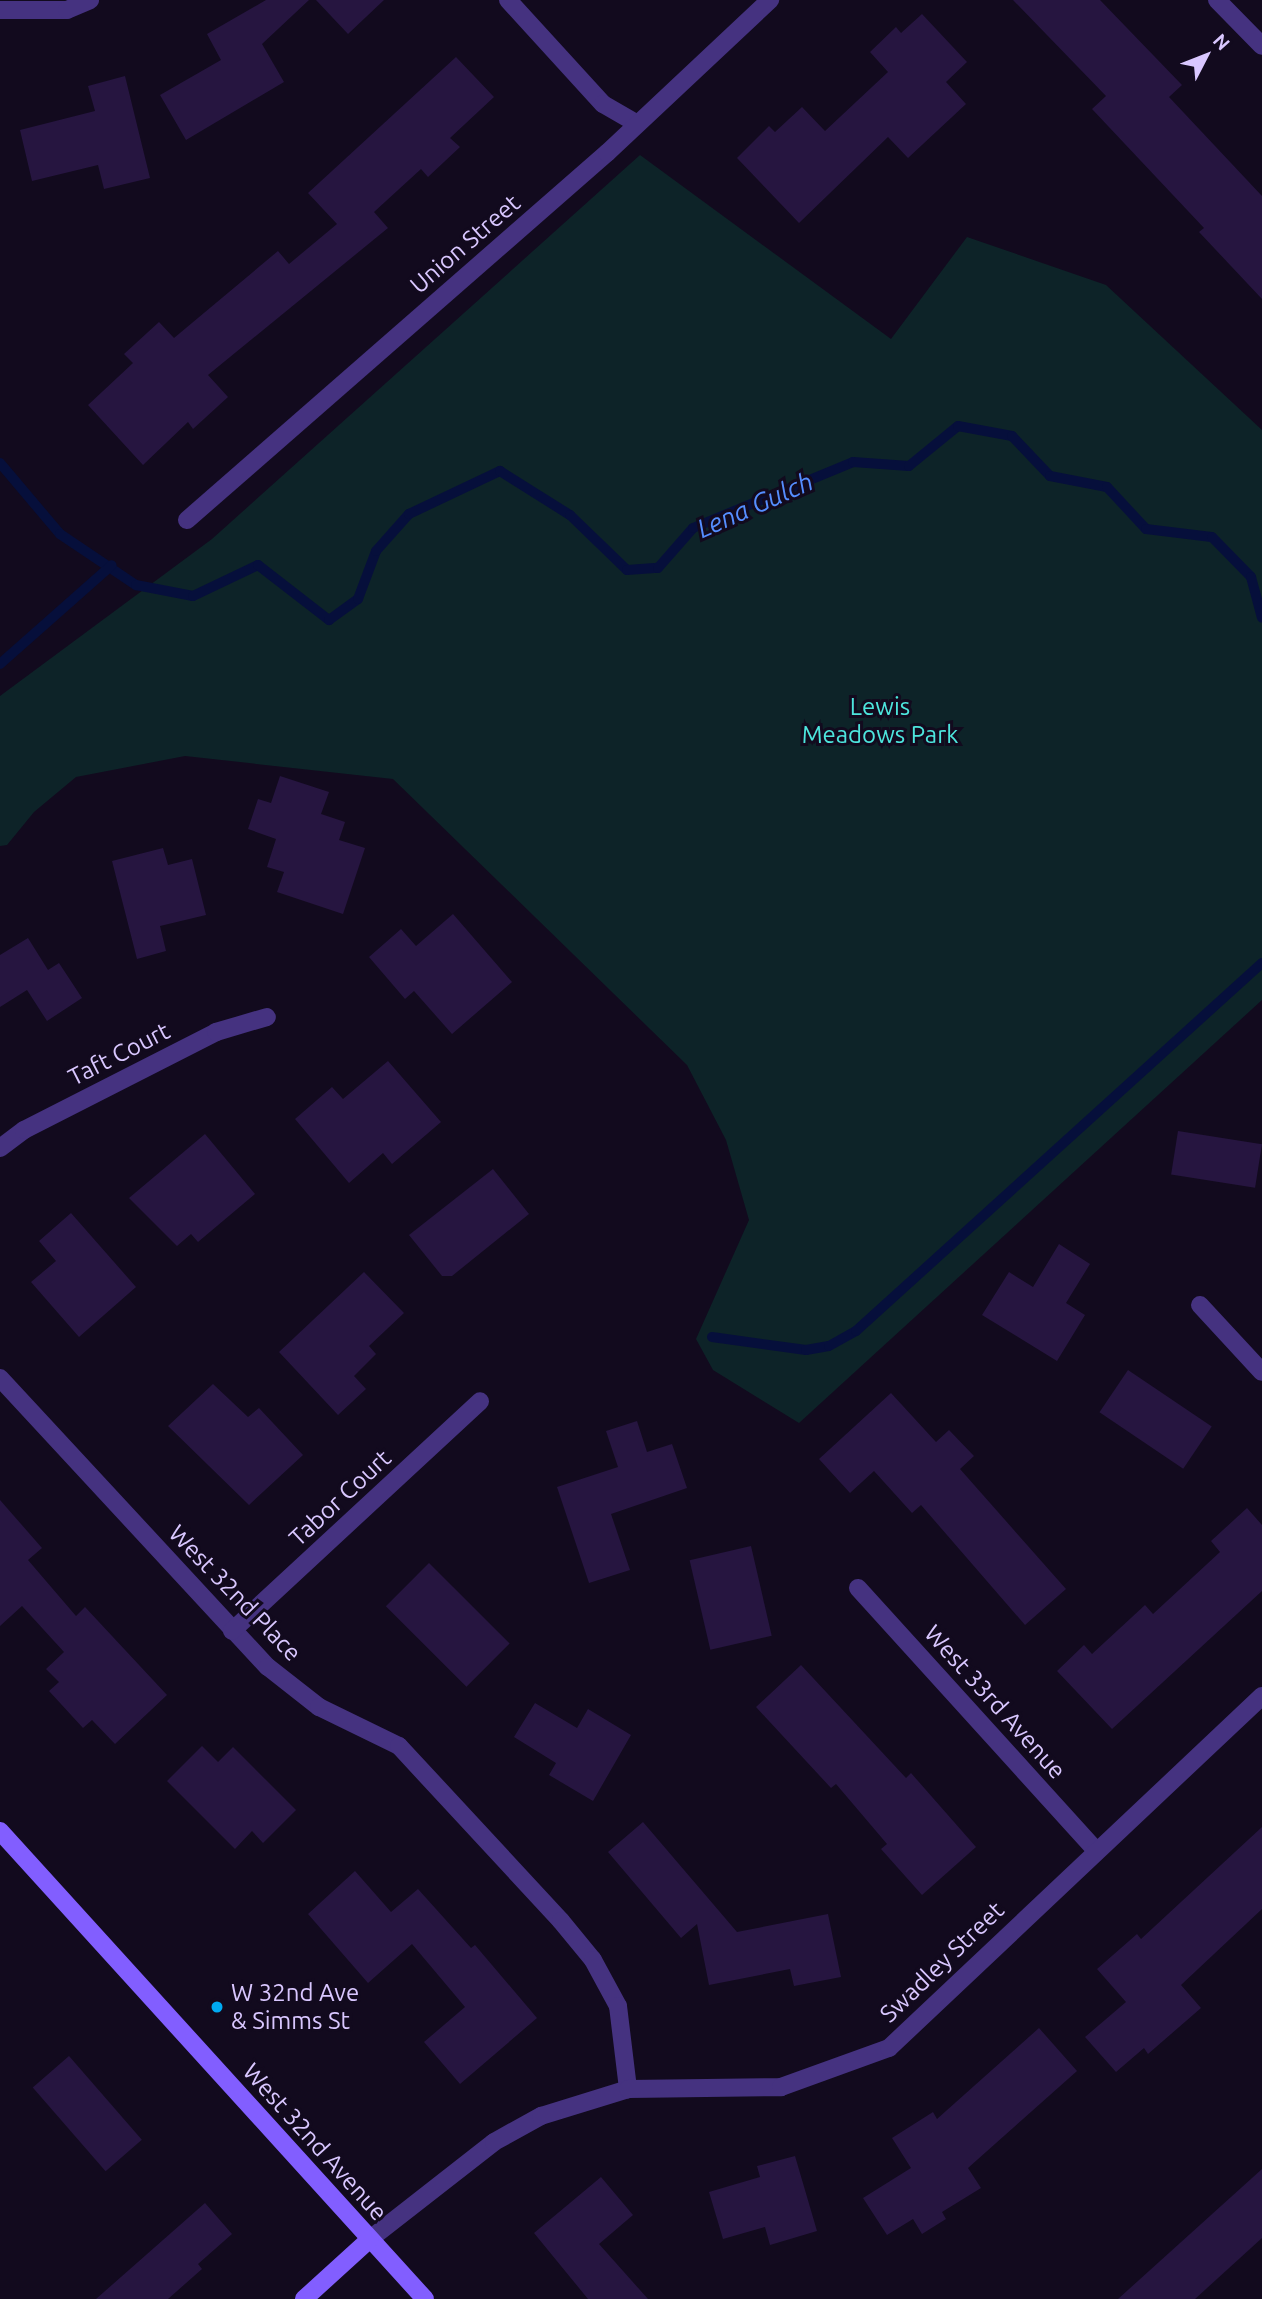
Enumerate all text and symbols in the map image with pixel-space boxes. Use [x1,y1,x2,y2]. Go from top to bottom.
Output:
north arrow [1171,21,1241,91]
text: N [1209,29,1235,55]
street label: Union Street [404,188,526,300]
water label: Lena Gulch [692,466,818,544]
park label: Lewis Meadows Park [802,693,958,749]
street label: Taft Court [64,1016,174,1092]
street label: Tabor Court [283,1444,397,1552]
street label: West 32nd Place [163,1519,307,1667]
street label: West 33rd Avenue [918,1619,1072,1785]
street label: Swadley Street [874,1896,1010,2028]
place label: W 32nd Ave & Simms St [231,1979,359,2035]
marker: W 32nd Ave & Simms St [209,1999,225,2015]
street label: West 32nd Avenue [237,2057,393,2227]

